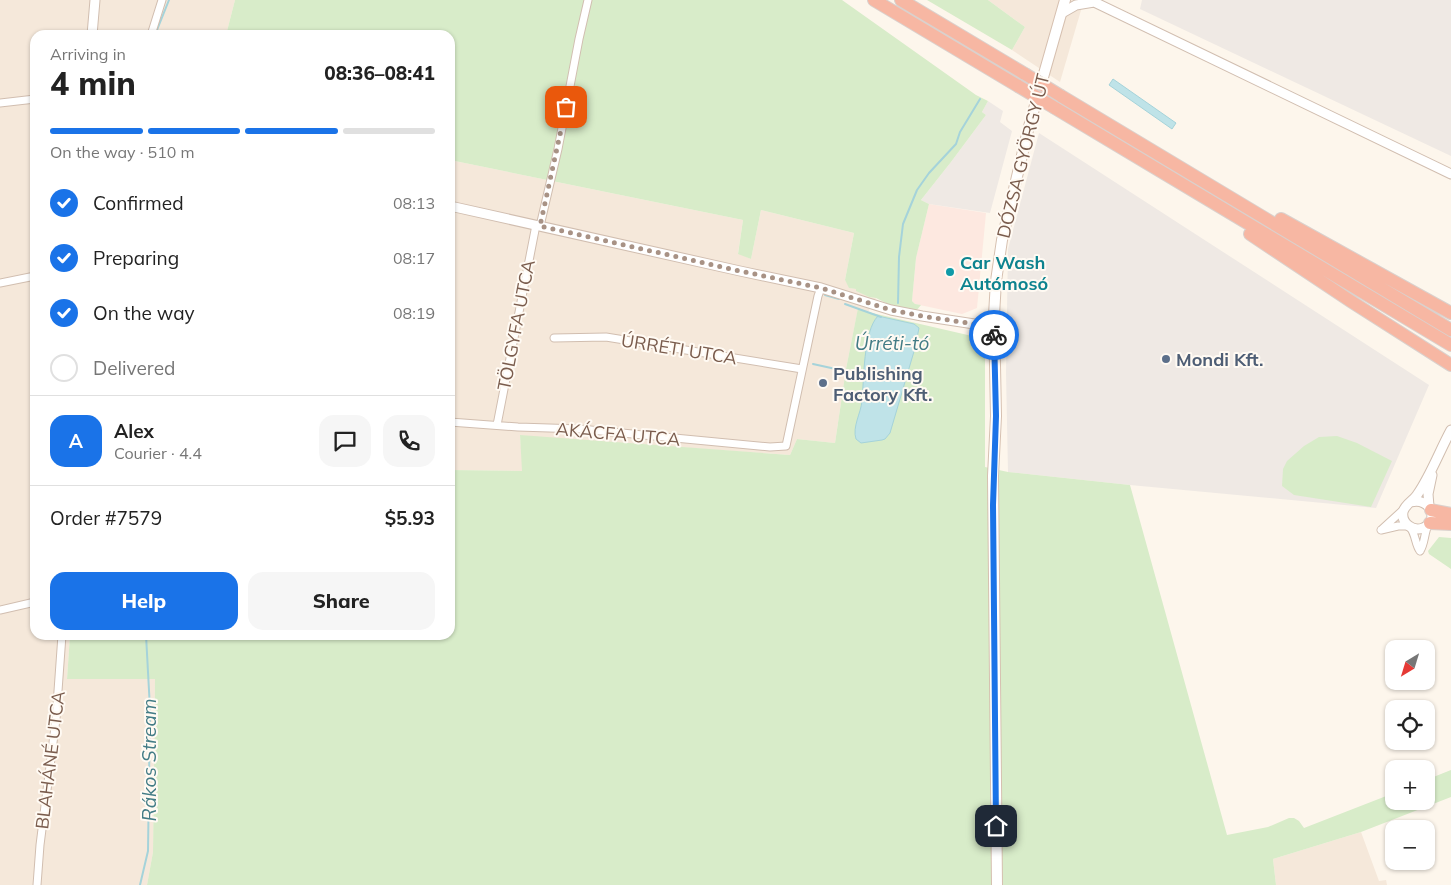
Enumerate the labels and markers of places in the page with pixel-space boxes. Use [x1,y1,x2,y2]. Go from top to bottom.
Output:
pin [545,86,587,128]
place label: Car Wash Autómosó [960,251,1048,295]
marker: Car Wash Autómosó [944,266,956,278]
place label: Mondi Kft. [1176,348,1263,371]
marker: Mondi Kft. [1160,353,1172,365]
place label: Publishing Factory Kft. [833,362,932,406]
marker: Publishing Factory Kft. [817,377,829,389]
pin [975,805,1017,847]

